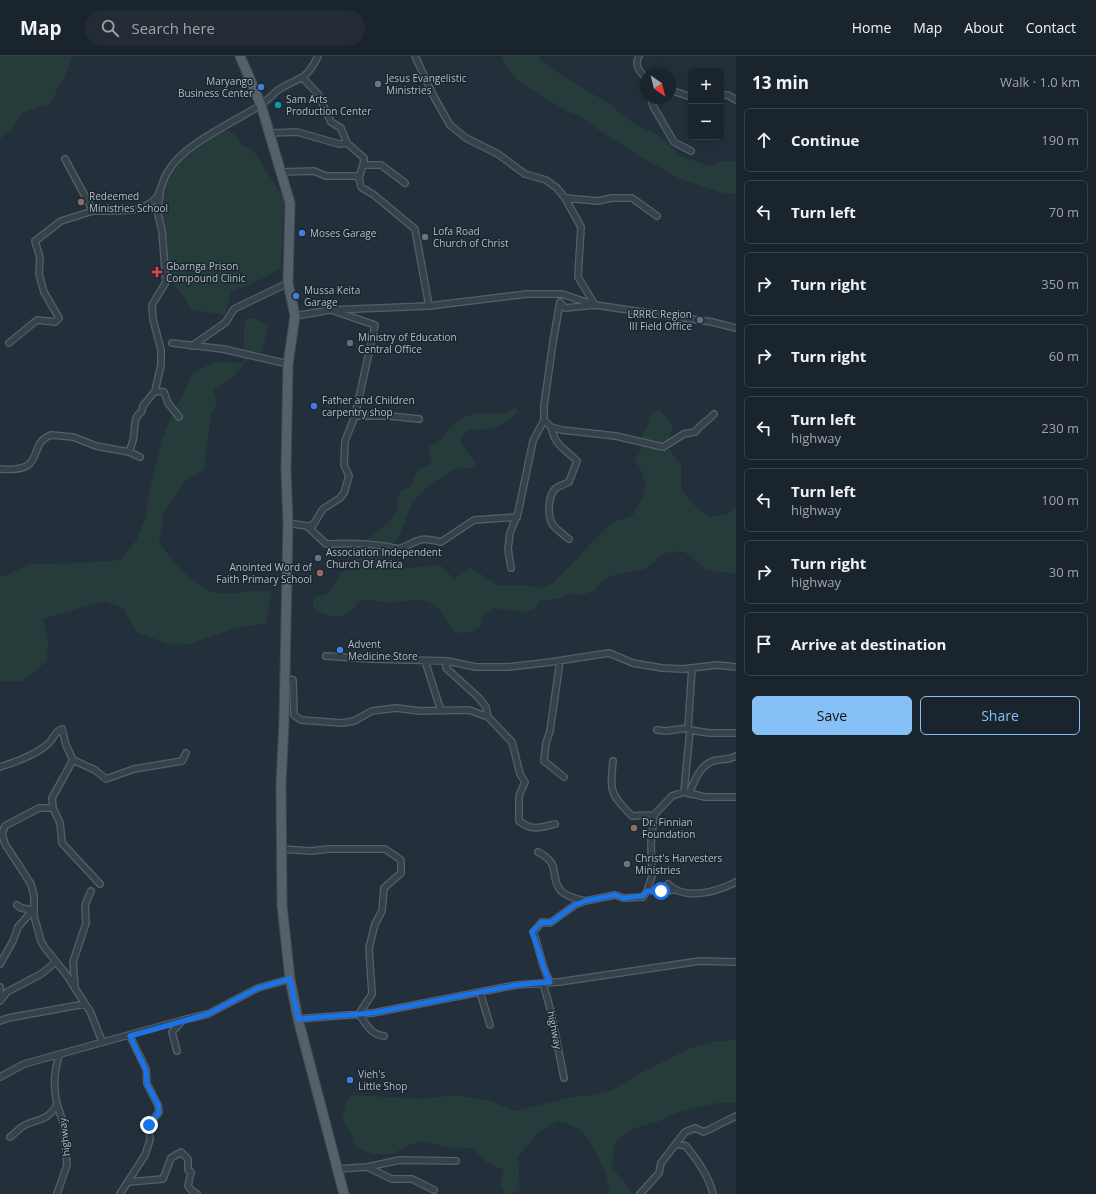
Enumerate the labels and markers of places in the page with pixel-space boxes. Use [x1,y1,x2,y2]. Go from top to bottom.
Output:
place label: Jesus Evangelistic Ministries [385,71,467,97]
place label: Maryango Business Center [178,74,253,100]
marker: Jesus Evangelistic Ministries [373,79,383,89]
marker: Maryango Business Center [256,82,266,92]
place label: Sam Arts Production Center [286,92,371,118]
marker: Sam Arts Production Center [273,100,283,110]
place label: Redeemed Ministries School [89,189,168,215]
marker: Redeemed Ministries School [76,197,86,207]
place label: Lofa Road Church of Christ [433,224,509,250]
place label: Moses Garage [310,226,377,240]
marker: Moses Garage [297,228,307,238]
marker: Lofa Road Church of Christ [420,232,430,242]
place label: Gbarnga Prison Compound Clinic [166,259,246,285]
marker: Gbarnga Prison Compound Clinic [151,266,163,278]
place label: Mussa Keita Garage [304,283,360,309]
marker: Mussa Keita Garage [291,291,301,301]
place label: LRRRC Region III Field Office [627,307,692,333]
marker: LRRRC Region III Field Office [695,315,705,325]
place label: Ministry of Education Central Office [358,330,457,356]
marker: Ministry of Education Central Office [345,338,355,348]
place label: Father and Children carpentry shop [322,393,415,419]
marker: Father and Children carpentry shop [309,401,319,411]
place label: Association Independent Church Of Africa [326,545,442,571]
marker: Association Independent Church Of Africa [313,553,323,563]
place label: Anointed Word of Faith Primary School [216,560,313,586]
marker: Anointed Word of Faith Primary School [315,568,325,578]
place label: Advent Medicine Store [348,637,418,663]
marker: Advent Medicine Store [335,645,345,655]
place label: Dr. Finnian Foundation [642,815,695,841]
marker: Dr. Finnian Foundation [629,823,639,833]
place label: Christ's Harvesters Ministries [635,851,723,877]
marker: Christ's Harvesters Ministries [622,859,632,869]
place label: Vieh's Little Shop [358,1067,407,1093]
marker: Vieh's Little Shop [345,1075,355,1085]

